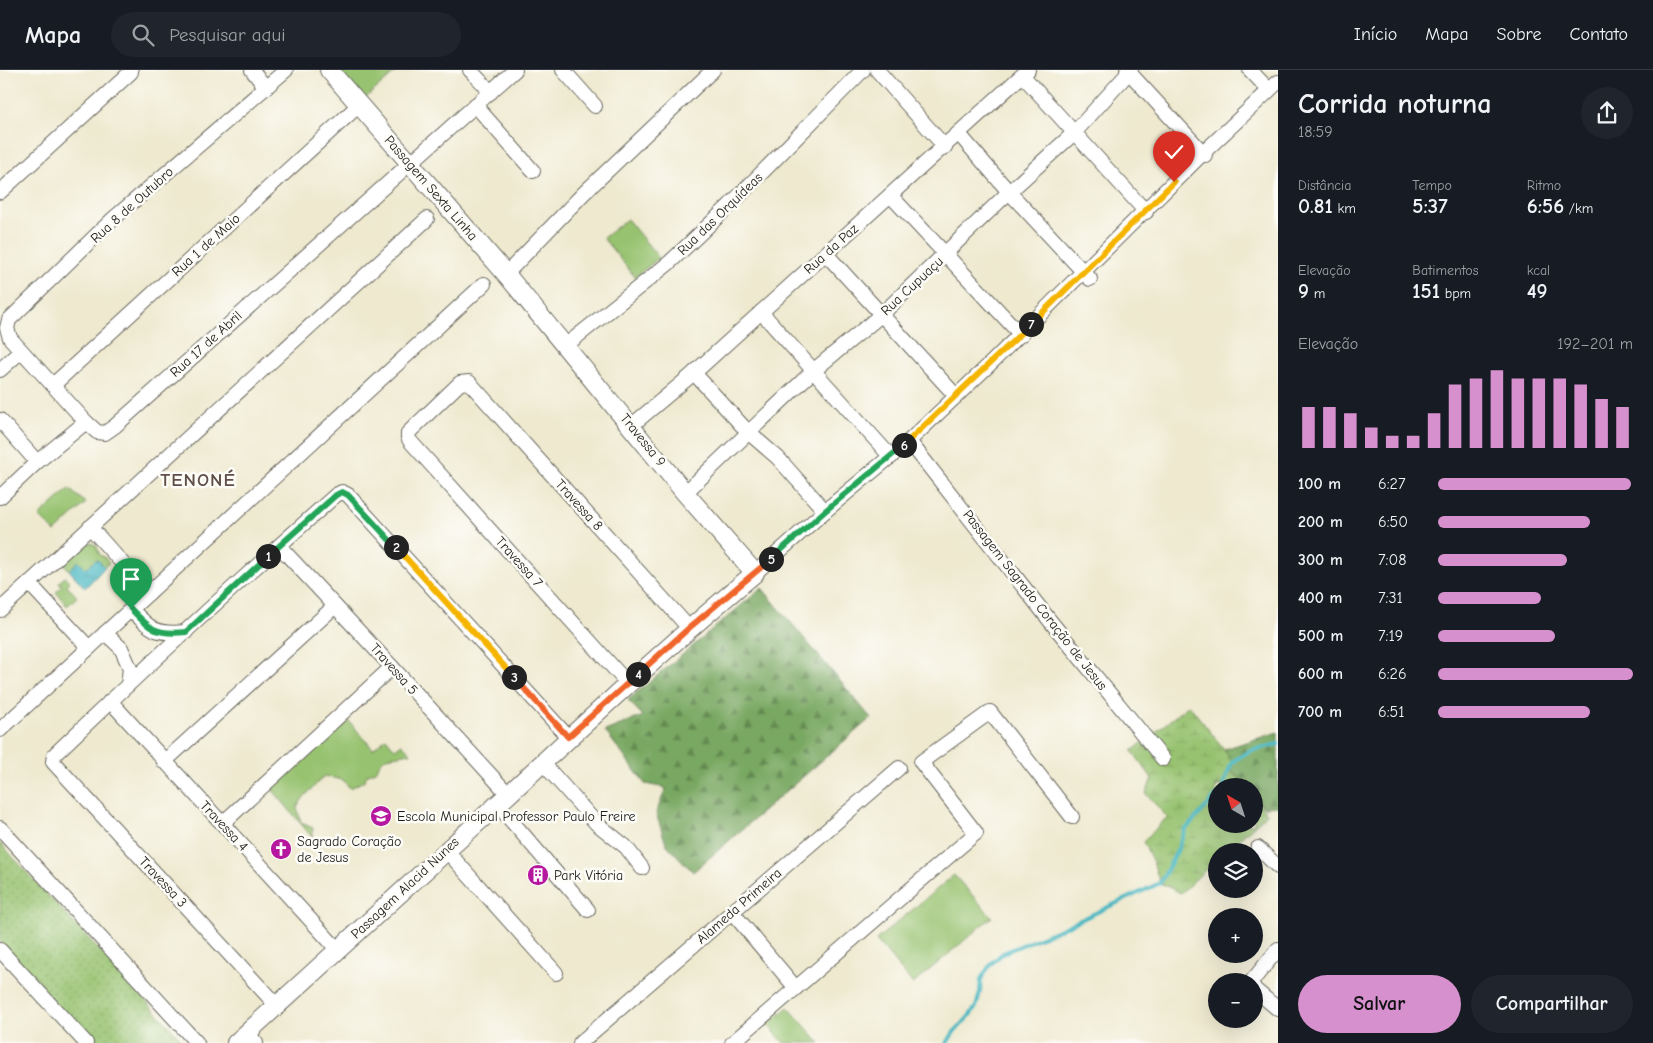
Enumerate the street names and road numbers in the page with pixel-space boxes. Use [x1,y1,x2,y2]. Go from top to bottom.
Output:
street label: Passagem Sexta Linha [381,132,481,244]
street label: Rua 8 de Outubro [87,163,177,247]
street label: Rua das Orquídeas [674,169,766,259]
street label: Rua 1 de Maio [168,210,244,280]
street label: Rua da Paz [800,220,862,278]
street label: Rua Cupuaçu [877,253,947,319]
street label: Rua 17 de Abril [167,307,245,381]
street label: Travessa 9 [616,410,670,470]
street label: Travessa 8 [552,476,606,534]
street label: Passagem Sagrado Coração de Jesus [959,506,1111,694]
street label: Travessa 7 [492,533,546,591]
street label: Travessa 5 [366,640,422,698]
street label: Travessa 4 [196,797,252,855]
street label: Passagem Alacid Nunes [347,833,463,942]
street label: Travessa 3 [135,853,191,911]
street label: Alameda Primeira [693,864,785,948]

